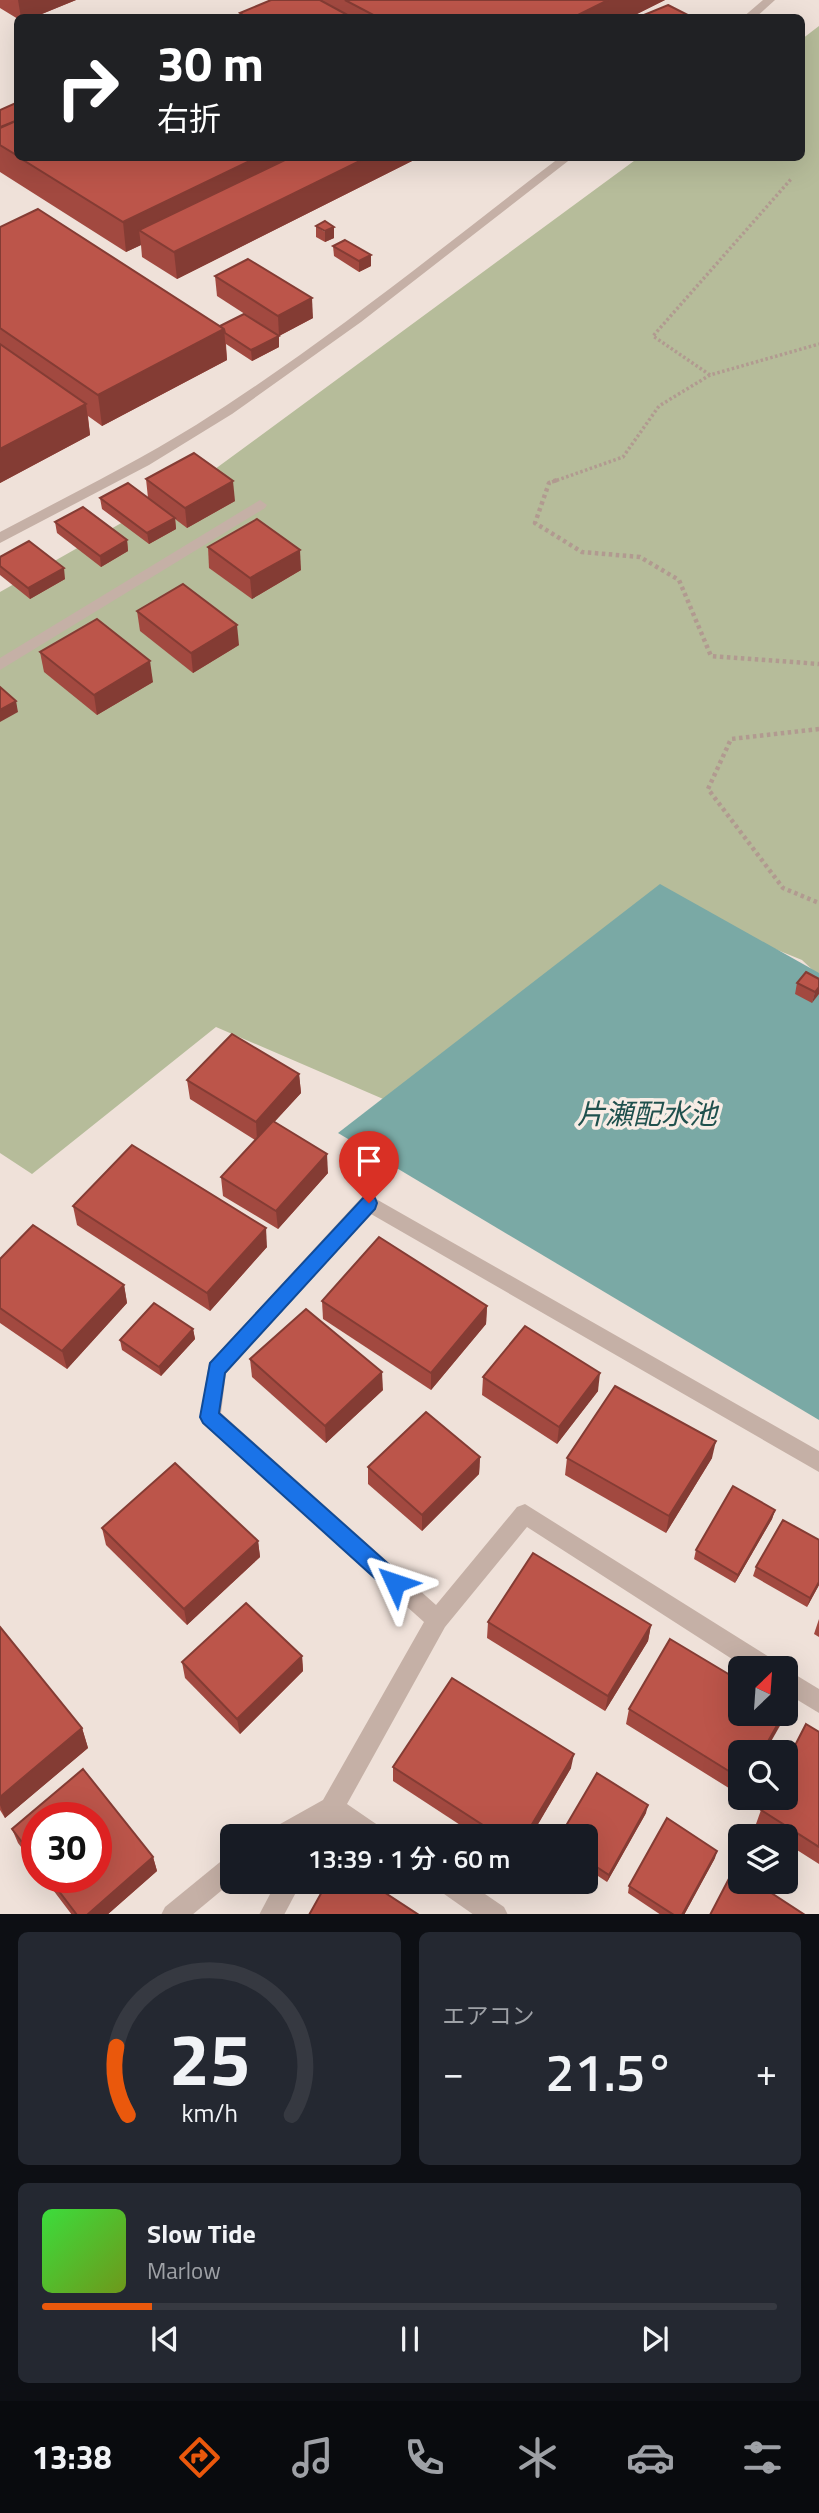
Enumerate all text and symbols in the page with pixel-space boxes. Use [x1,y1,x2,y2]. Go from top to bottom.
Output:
text: 30 m [157,25,264,100]
icon: right [42,42,133,133]
text: 右折 [157,94,221,142]
water label: 片瀬配水池 [577,1092,720,1135]
pin [339,1131,399,1203]
icon: arrive [350,1142,388,1180]
position arrow [358,1546,432,1620]
north arrow [728,1656,798,1726]
map controls [728,1656,798,1894]
button: search [728,1740,798,1810]
speed limit sign: 30 [21,1802,112,1893]
button: layers [728,1824,798,1894]
text: 13:39 · 1 分 · 60 m [308,1839,510,1878]
text: エアコン [443,1998,535,2033]
text: 25 [168,2003,250,2113]
text: 21.5° [545,2032,674,2111]
text: − [443,2043,464,2101]
text: + [756,2043,777,2101]
text: km/h [181,2093,238,2131]
text: Slow Tide [147,2214,256,2253]
text: Marlow [147,2253,221,2288]
icon: previous [146,2320,184,2358]
icon: pause [391,2320,429,2358]
icon: next [636,2320,674,2358]
text: 13:38 [32,2433,112,2481]
icon: directions [175,2433,224,2482]
icon: music [288,2433,337,2482]
icon: phone [400,2433,449,2482]
icon: climate [513,2433,562,2482]
icon: car [626,2433,675,2482]
icon: filters [738,2433,787,2482]

